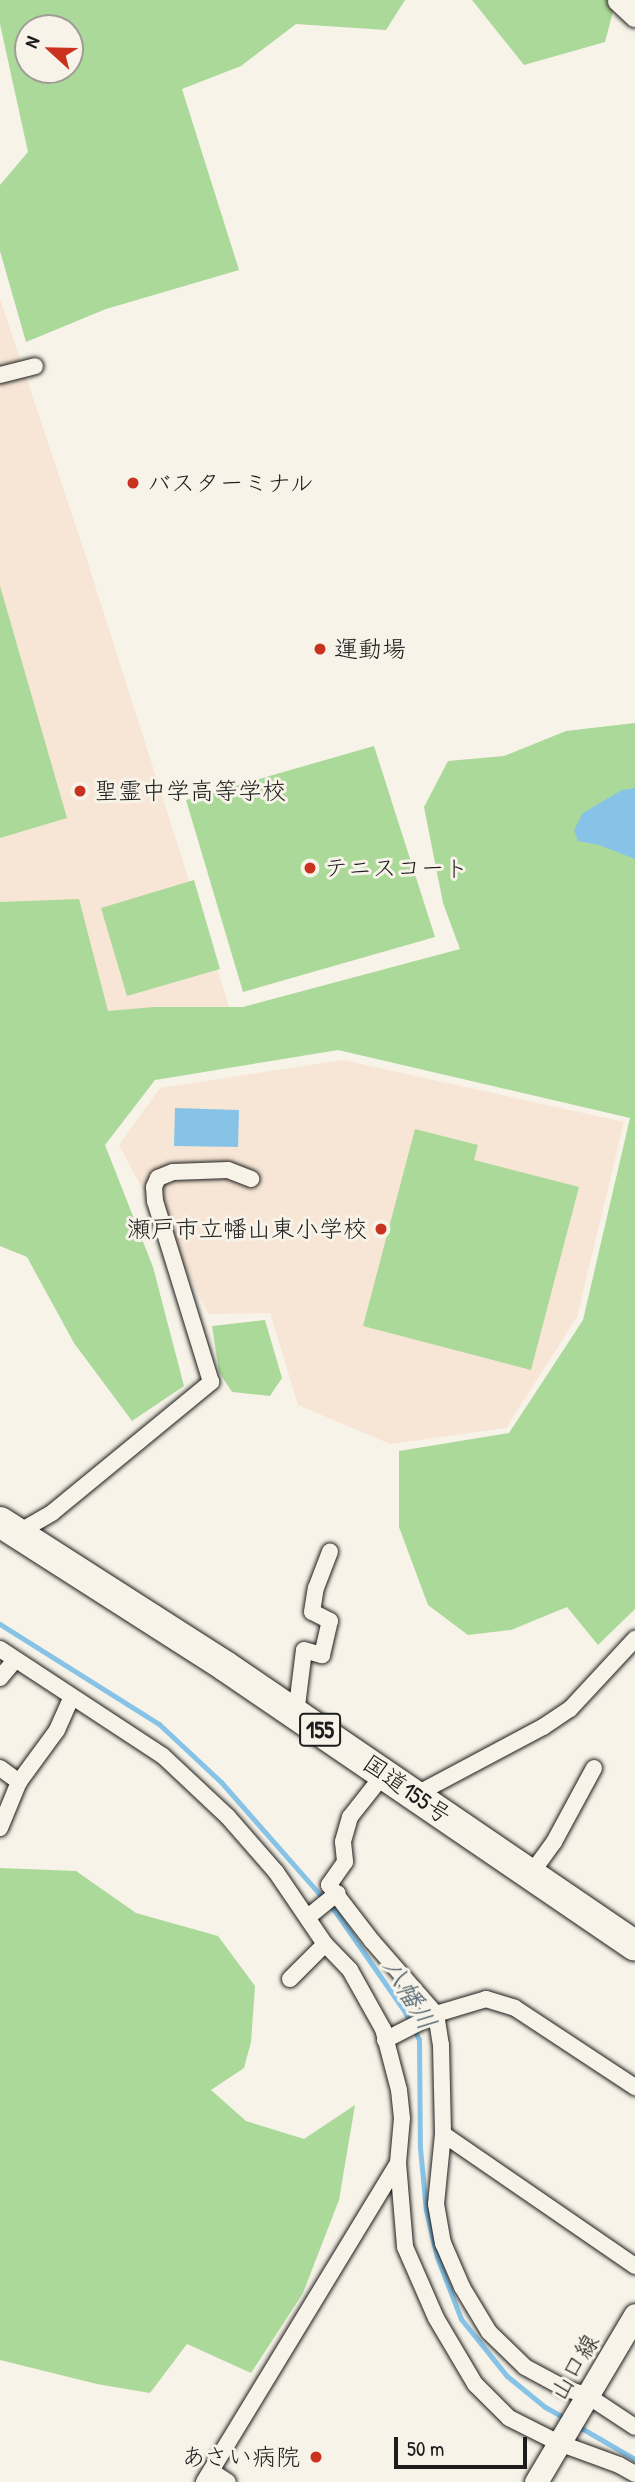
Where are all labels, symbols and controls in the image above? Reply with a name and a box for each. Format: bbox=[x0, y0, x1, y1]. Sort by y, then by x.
north arrow bbox=[14, 14, 84, 84]
text: N bbox=[17, 32, 45, 51]
place label: バスターミナル bbox=[147, 469, 315, 497]
marker: バスターミナル bbox=[125, 475, 141, 491]
place label: 運動場 bbox=[334, 635, 406, 663]
marker: 運動場 bbox=[312, 641, 328, 657]
place label: 聖霊中学高等学校 bbox=[94, 777, 286, 805]
marker: 聖霊中学高等学校 bbox=[72, 783, 88, 799]
place label: テニスコート bbox=[324, 854, 468, 882]
marker: テニスコート bbox=[302, 860, 318, 876]
place label: 瀬戸市立幡山東小学校 bbox=[127, 1215, 367, 1243]
marker: 瀬戸市立幡山東小学校 bbox=[373, 1221, 389, 1237]
road number: 155 bbox=[299, 1710, 341, 1750]
street label: 国道155号 bbox=[357, 1748, 457, 1830]
water label: 八幡川 bbox=[377, 1953, 443, 2035]
street label: 山口線 bbox=[543, 2329, 605, 2405]
scale bar bbox=[397, 2422, 530, 2466]
text: 50 m bbox=[407, 2434, 444, 2463]
place label: あさい病院 bbox=[180, 2443, 300, 2471]
marker: あさい病院 bbox=[306, 2447, 326, 2467]

